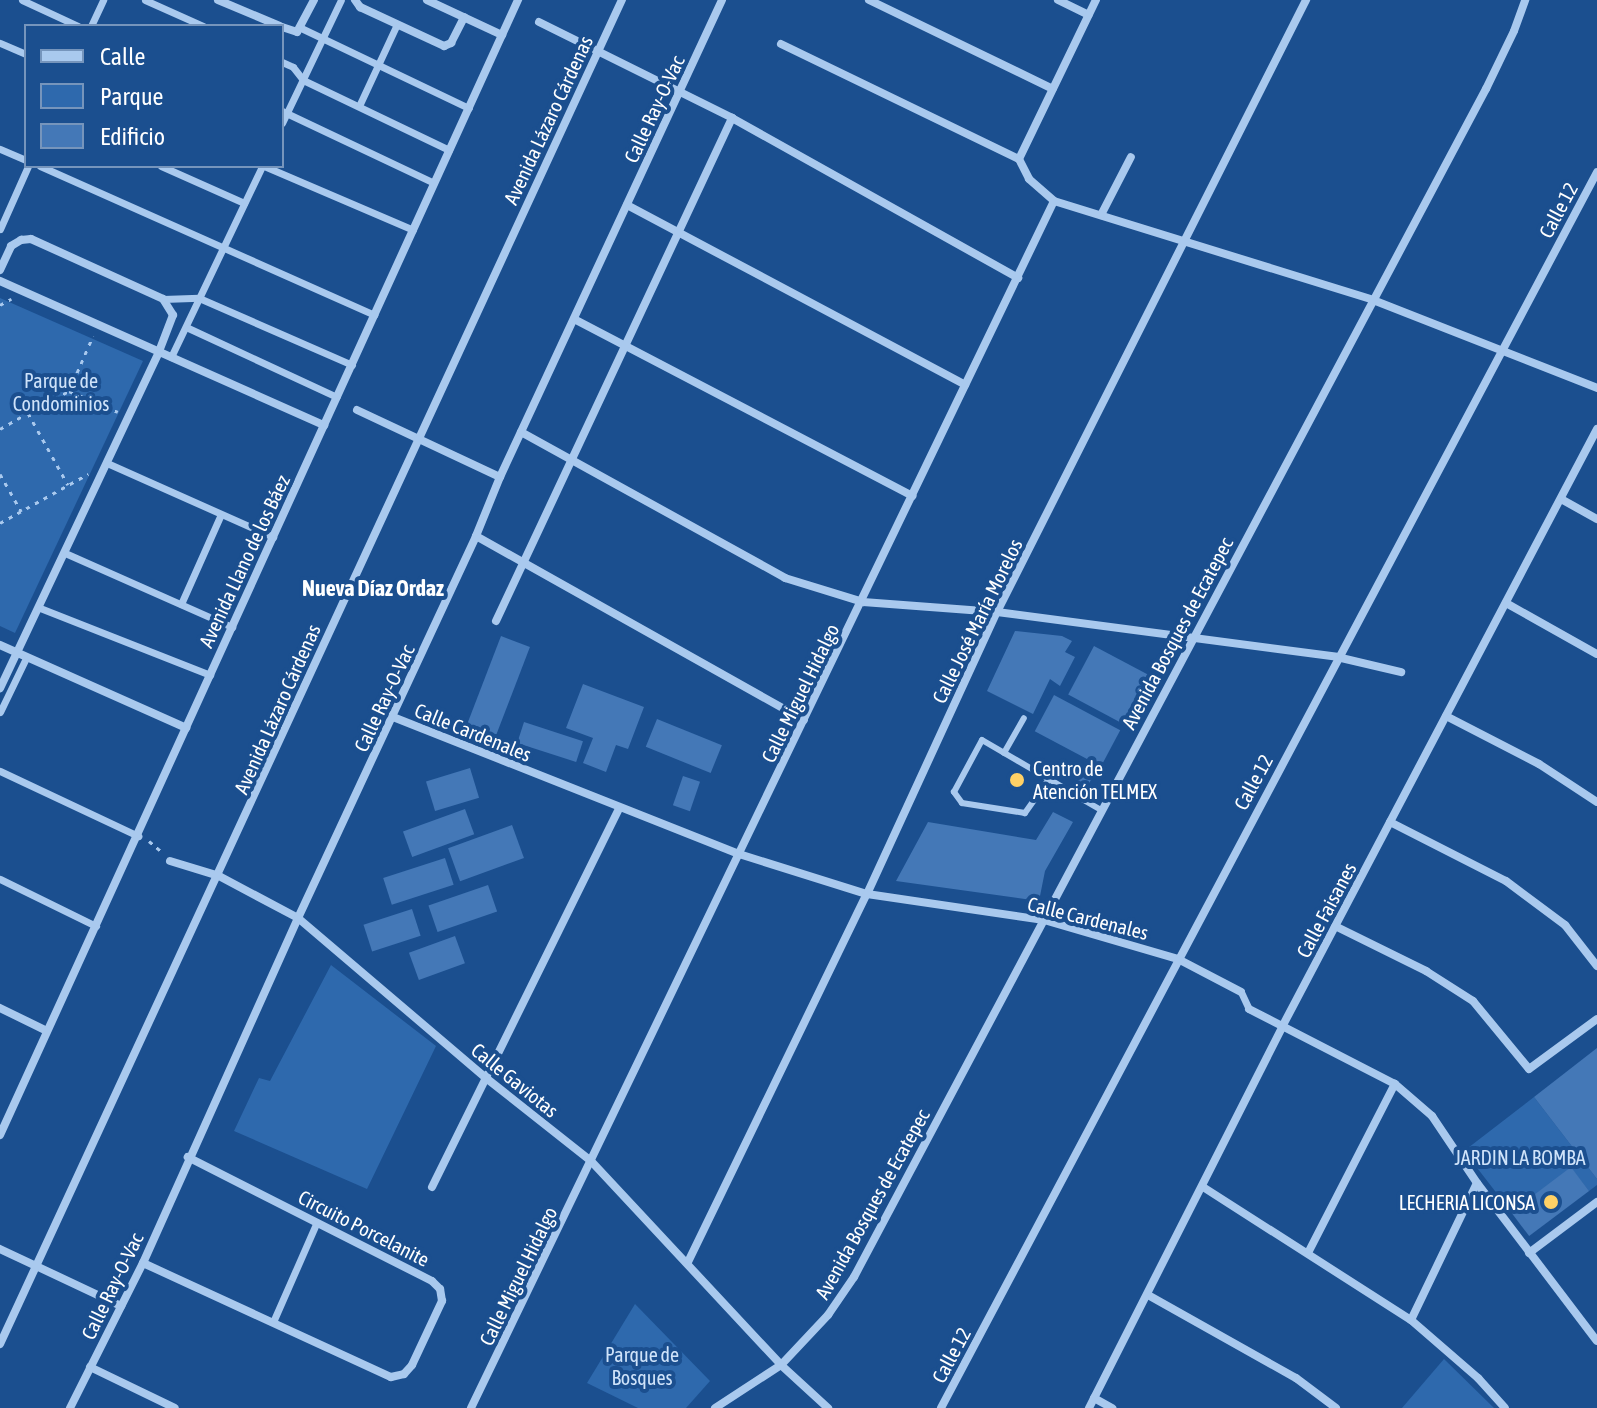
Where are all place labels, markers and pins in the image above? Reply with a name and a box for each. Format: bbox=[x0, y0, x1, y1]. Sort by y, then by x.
place label: Centro de Atención TELMEX bbox=[1033, 756, 1157, 803]
marker: Centro de Atención TELMEX bbox=[1008, 771, 1026, 789]
place label: LECHERIA LICONSA bbox=[1399, 1190, 1535, 1214]
marker: LECHERIA LICONSA bbox=[1542, 1193, 1560, 1211]

